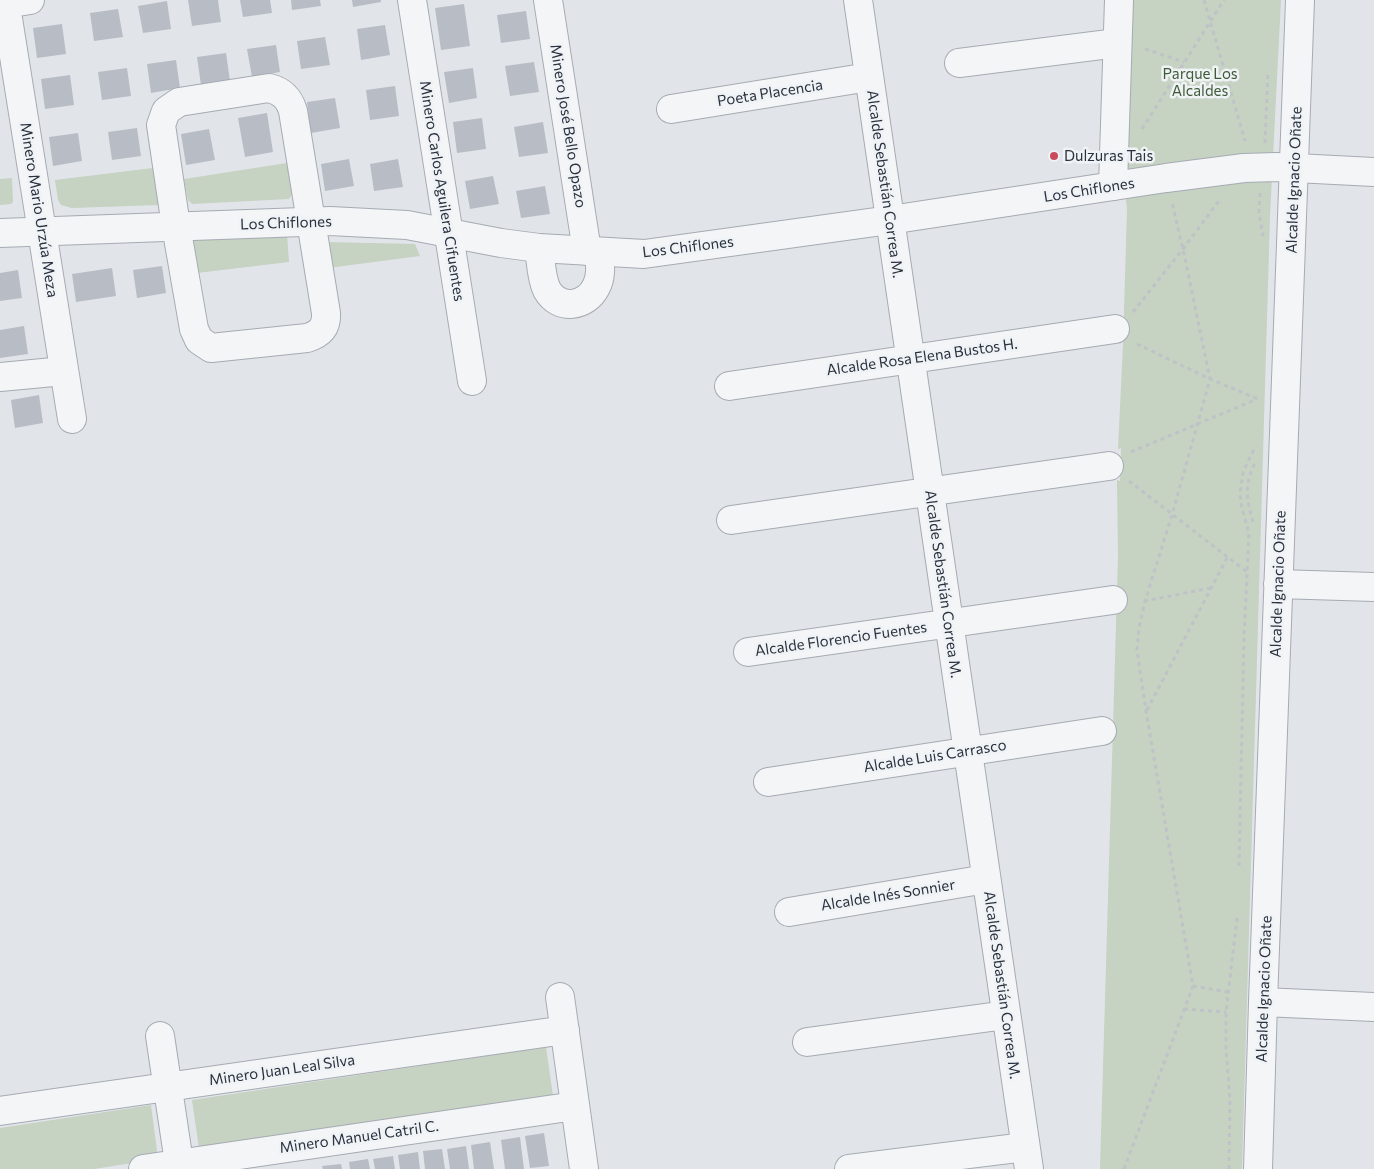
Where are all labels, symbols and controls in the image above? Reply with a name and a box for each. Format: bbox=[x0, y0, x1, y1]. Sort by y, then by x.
street label: Minero José Bello Opazo bbox=[546, 43, 590, 209]
park label: Parque Los Alcaldes bbox=[1162, 65, 1238, 100]
street label: Poeta Placencia bbox=[716, 76, 824, 110]
street label: Minero Carlos Aguilera Cifuentes bbox=[416, 79, 468, 303]
street label: Alcalde Sebastián Correa M. bbox=[863, 89, 907, 279]
street label: Alcalde Ignacio Oñate bbox=[1282, 106, 1306, 254]
street label: Minero Mario Urzúa Meza bbox=[16, 121, 62, 299]
place label: Dulzuras Tais bbox=[1064, 147, 1153, 165]
marker: Dulzuras Tais bbox=[1048, 150, 1060, 162]
street label: Los Chiflones bbox=[1042, 174, 1136, 206]
street label: Los Chiflones bbox=[240, 212, 332, 234]
street label: Los Chiflones bbox=[641, 232, 735, 262]
street label: Alcalde Rosa Elena Bustos H. bbox=[825, 335, 1019, 379]
street label: Alcalde Sebastián Correa M. bbox=[921, 489, 965, 679]
street label: Alcalde Ignacio Oñate bbox=[1266, 510, 1290, 658]
street label: Alcalde Florencio Fuentes bbox=[754, 618, 928, 660]
street label: Alcalde Luis Carrasco bbox=[862, 736, 1008, 776]
street label: Alcalde Inés Sonnier bbox=[820, 875, 956, 915]
street label: Alcalde Sebastián Correa M. bbox=[980, 890, 1024, 1080]
street label: Alcalde Ignacio Oñate bbox=[1252, 915, 1276, 1063]
street label: Minero Juan Leal Silva bbox=[208, 1051, 356, 1089]
street label: Minero Manuel Catril C. bbox=[278, 1117, 440, 1157]

